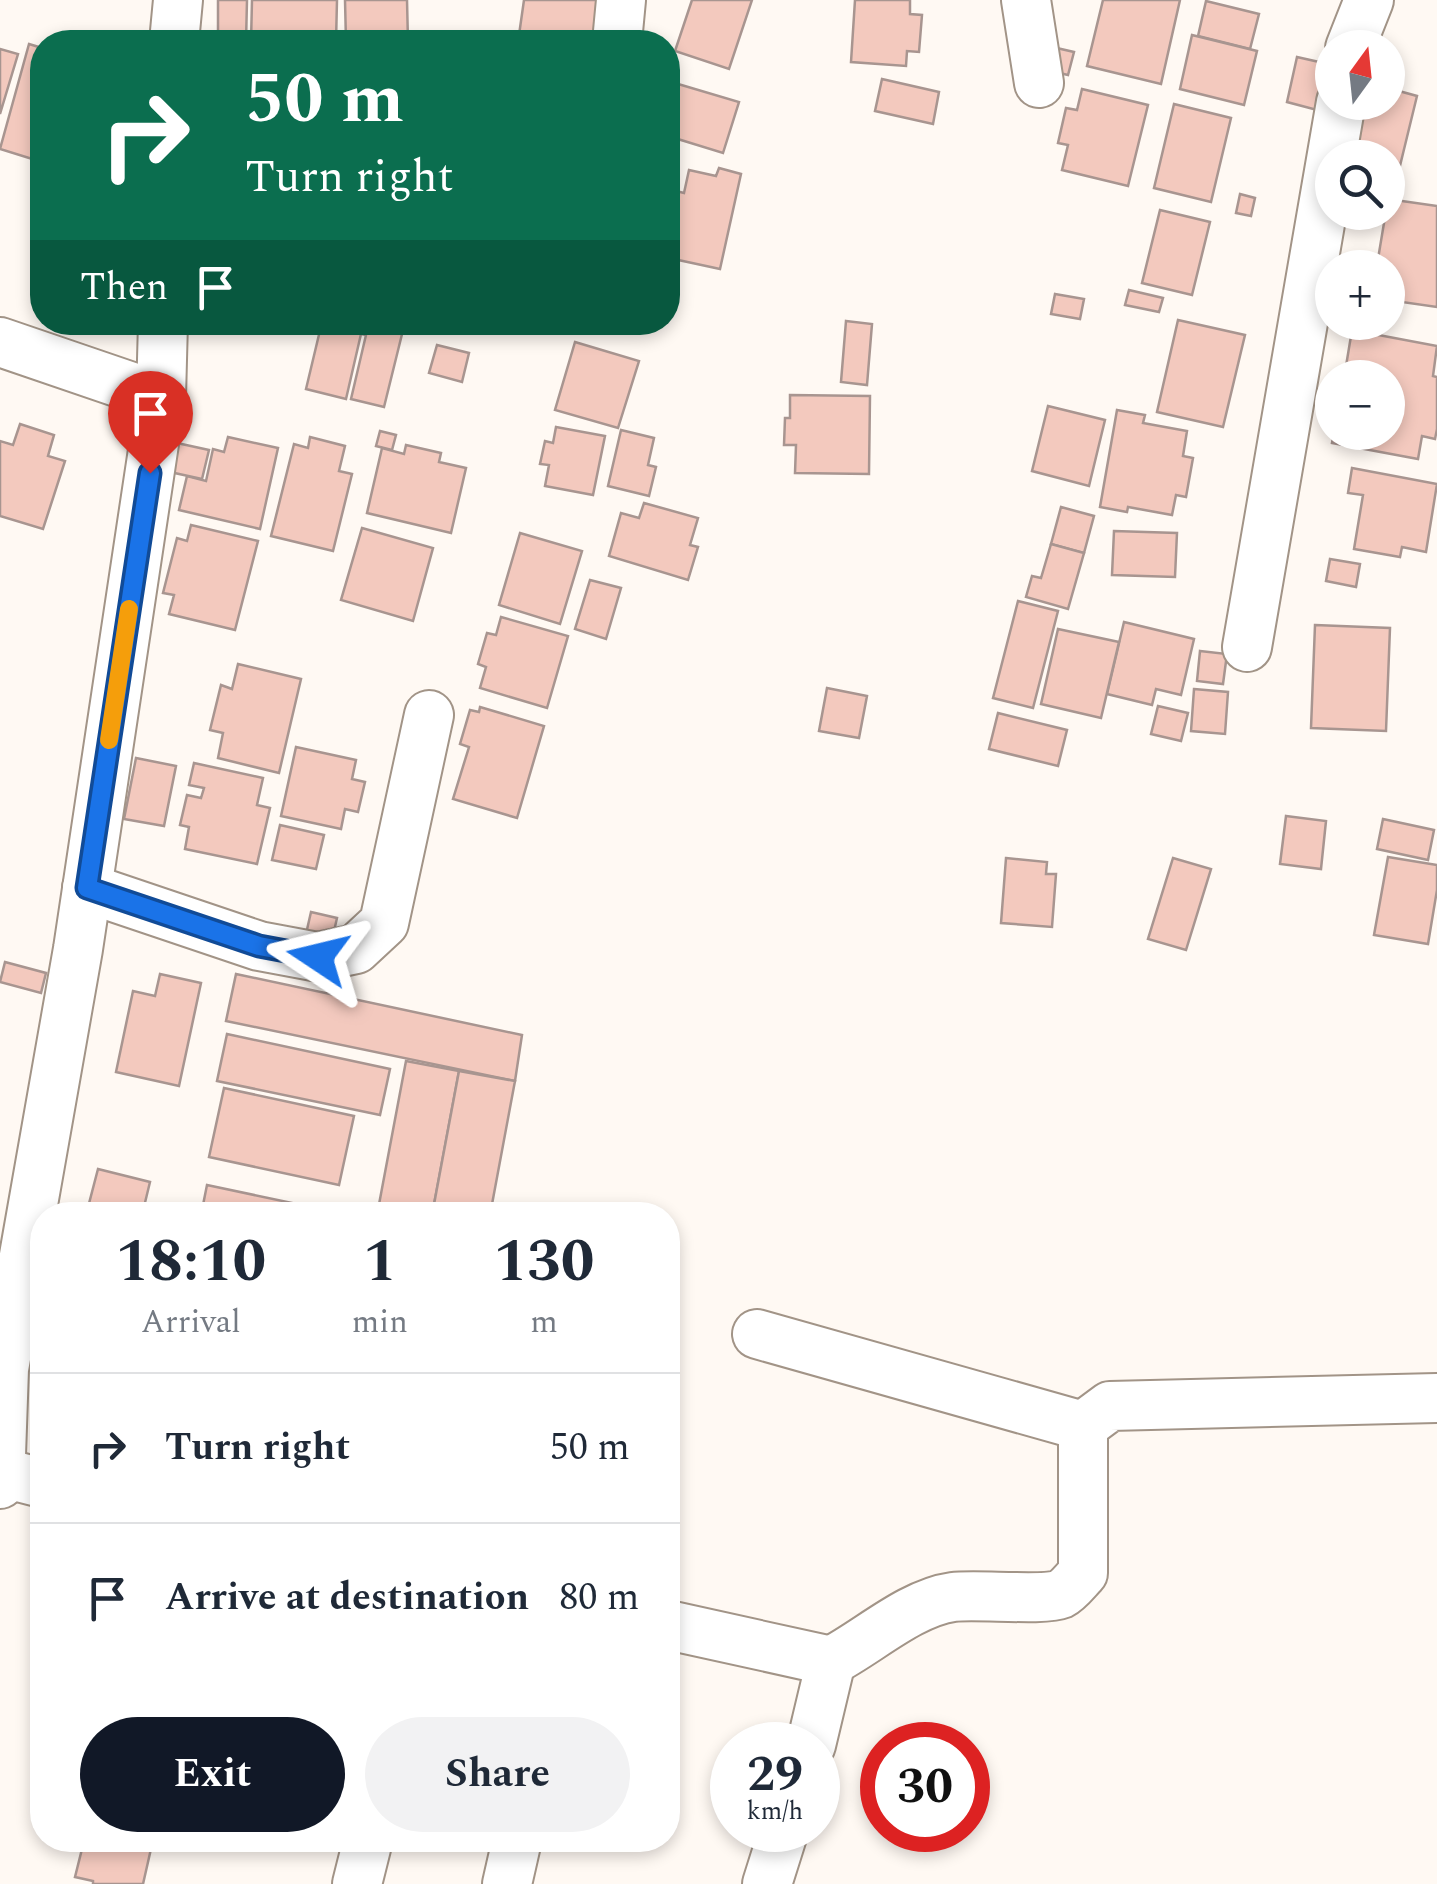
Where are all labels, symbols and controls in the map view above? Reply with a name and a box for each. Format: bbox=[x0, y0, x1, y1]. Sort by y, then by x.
north arrow bbox=[1315, 30, 1405, 120]
map controls bbox=[1315, 30, 1405, 450]
text: 50 m bbox=[245, 47, 404, 153]
icon: right bbox=[80, 70, 210, 200]
button: search bbox=[1315, 140, 1405, 230]
text: Turn right bbox=[245, 143, 454, 212]
button: + bbox=[1315, 250, 1405, 340]
text: Then bbox=[80, 259, 168, 317]
icon: arrive bbox=[188, 260, 243, 315]
button: − bbox=[1315, 360, 1405, 450]
pin bbox=[108, 371, 193, 474]
icon: arrive bbox=[123, 386, 178, 441]
position arrow bbox=[266, 905, 370, 1009]
text: 18:10 bbox=[116, 1216, 266, 1308]
text: 1 bbox=[363, 1216, 397, 1308]
text: 130 bbox=[493, 1216, 594, 1308]
text: Arrival bbox=[141, 1298, 241, 1347]
text: min bbox=[352, 1298, 408, 1347]
text: m bbox=[530, 1298, 558, 1347]
text: Turn right bbox=[165, 1419, 350, 1477]
text: 50 m bbox=[550, 1419, 630, 1477]
icon: right bbox=[80, 1421, 135, 1476]
text: Arrive at destination bbox=[165, 1569, 529, 1627]
text: 80 m bbox=[559, 1569, 639, 1627]
icon: arrive bbox=[80, 1571, 135, 1626]
button: Exit bbox=[80, 1717, 345, 1832]
button: Share bbox=[365, 1717, 630, 1832]
speed limit sign: 30 bbox=[860, 1722, 990, 1852]
text: 29 bbox=[747, 1737, 803, 1813]
text: km/h bbox=[747, 1793, 803, 1831]

